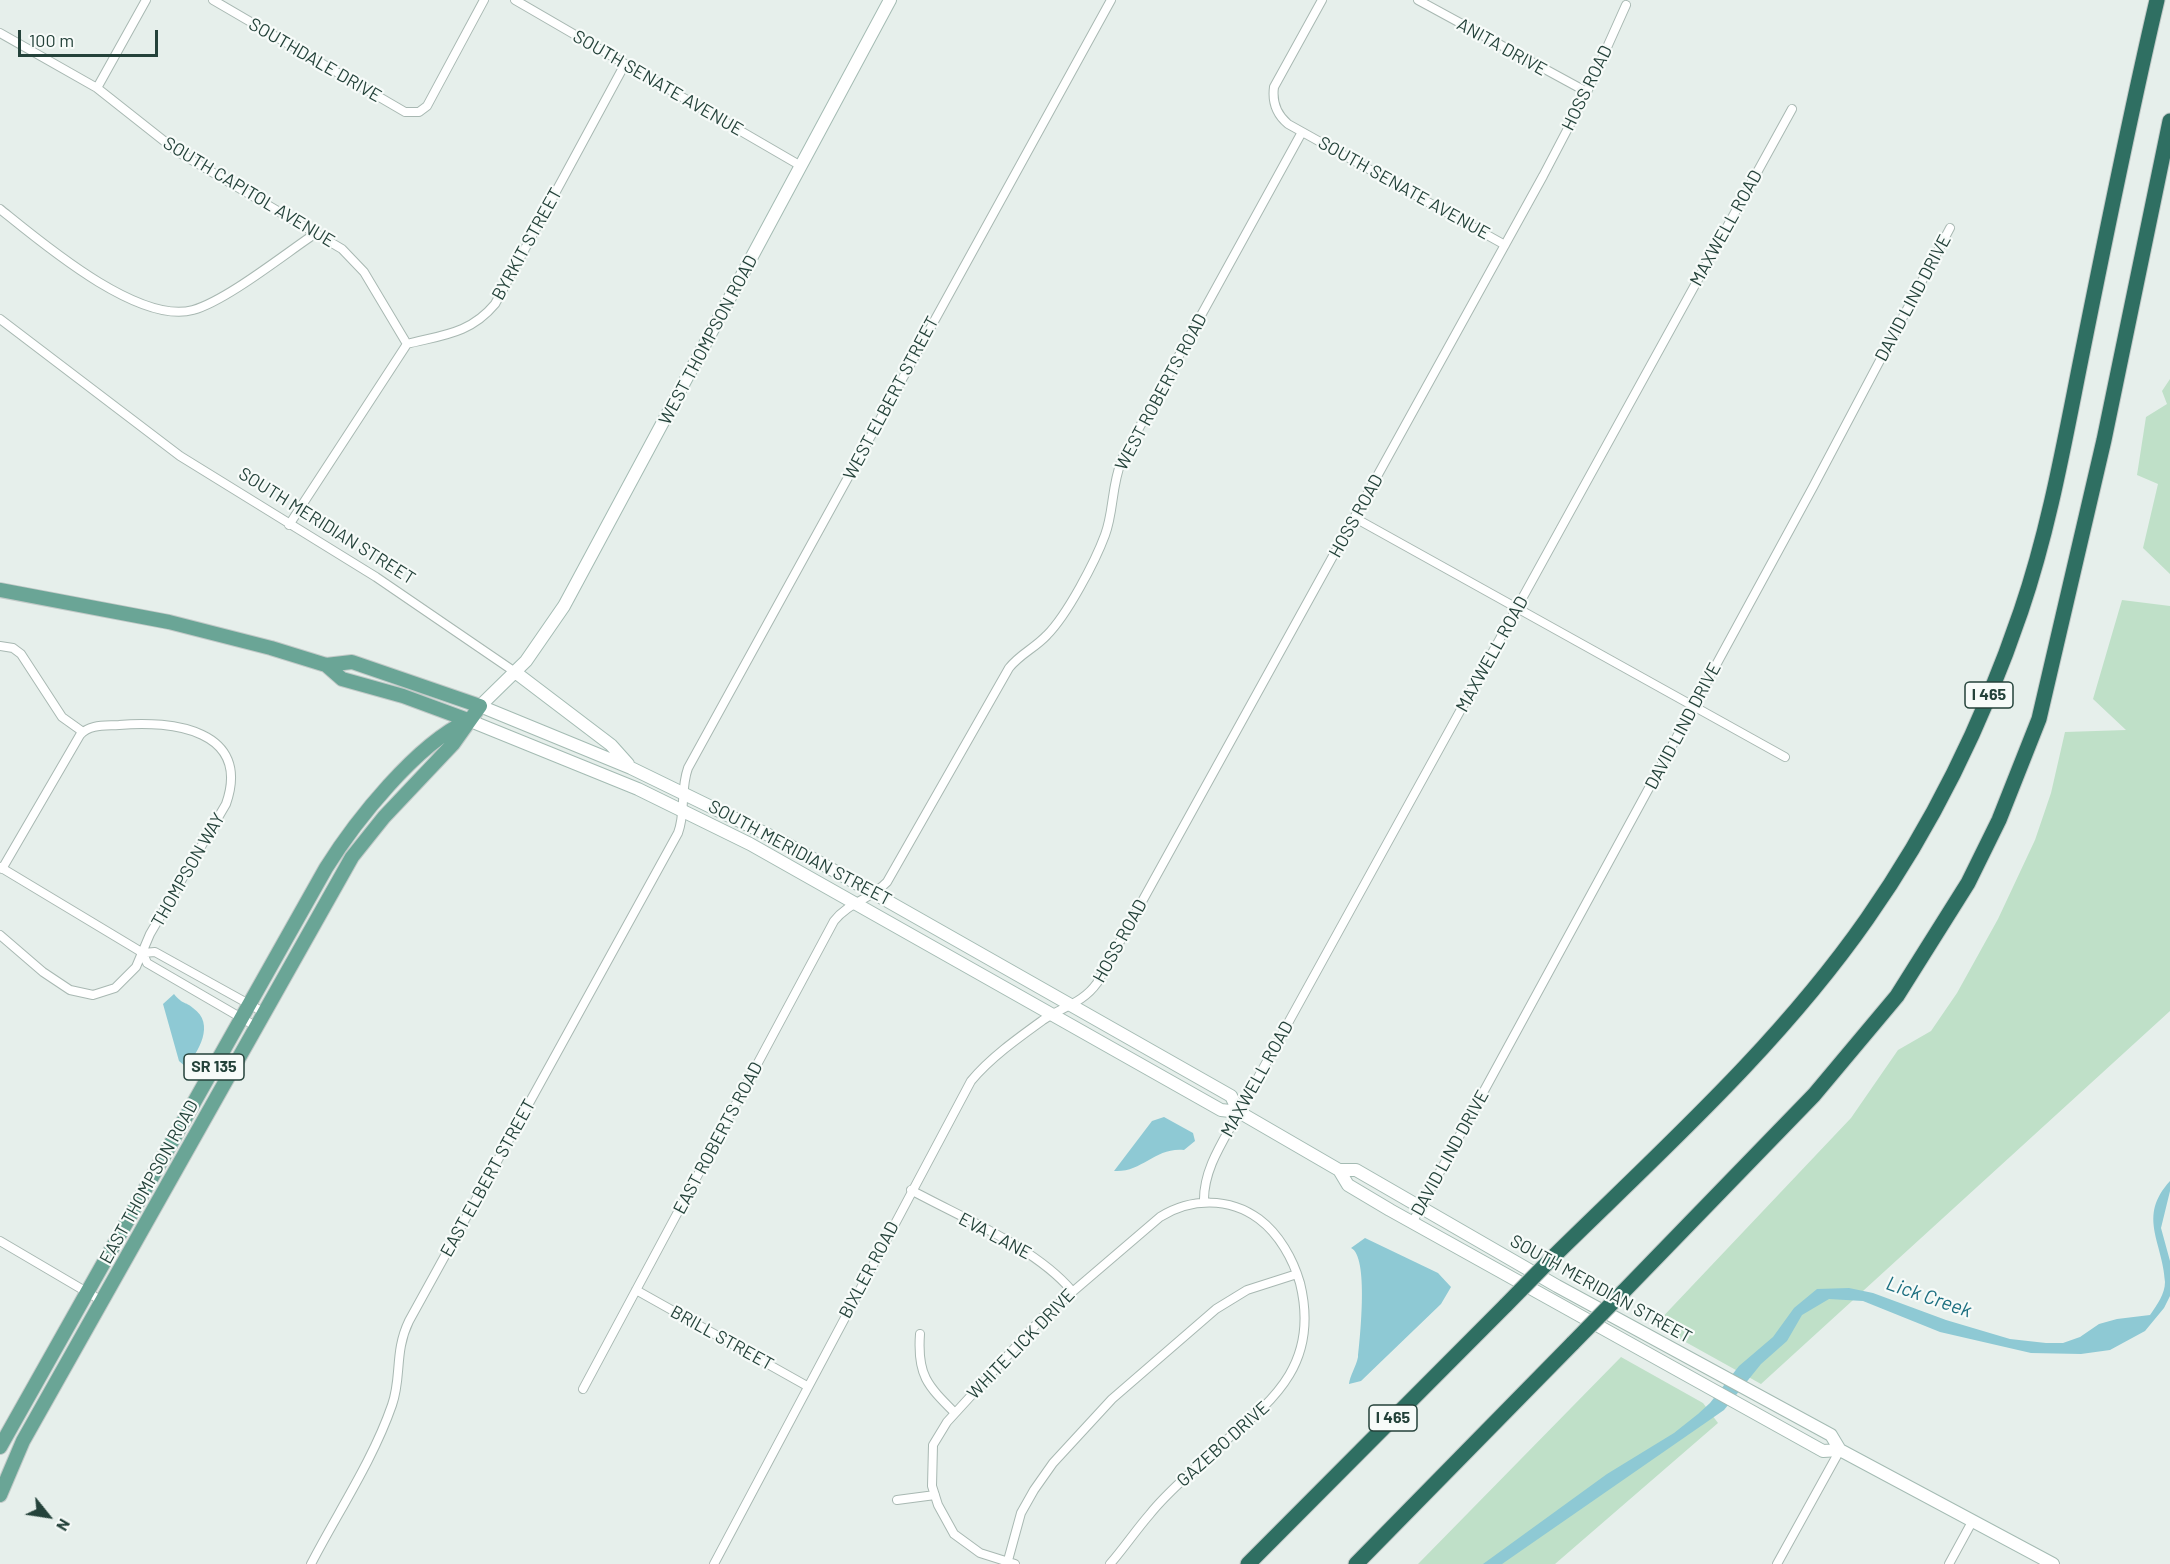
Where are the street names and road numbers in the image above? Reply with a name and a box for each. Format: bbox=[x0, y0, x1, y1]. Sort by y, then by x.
street label: SOUTHDALE DRIVE bbox=[245, 13, 385, 107]
street label: ANITA DRIVE bbox=[1453, 13, 1551, 81]
street label: SOUTH SENATE AVENUE bbox=[569, 25, 747, 141]
street label: HOSS ROAD bbox=[1557, 42, 1617, 134]
street label: SOUTH CAPITOL AVENUE bbox=[159, 132, 339, 252]
street label: SOUTH SENATE AVENUE bbox=[1314, 132, 1494, 244]
street label: MAXWELL ROAD bbox=[1685, 166, 1767, 290]
street label: BYRKIT STREET bbox=[487, 184, 567, 304]
street label: DAVID LIND DRIVE bbox=[1871, 231, 1955, 365]
street label: WEST THOMPSON ROAD bbox=[654, 252, 762, 428]
street label: WEST ROBERTS ROAD bbox=[1111, 310, 1211, 474]
street label: WEST ELBERT STREET bbox=[839, 313, 943, 483]
street label: SOUTH MERIDIAN STREET bbox=[235, 463, 419, 589]
street label: HOSS ROAD bbox=[1324, 471, 1388, 561]
street label: MAXWELL ROAD bbox=[1451, 592, 1533, 716]
street label: DAVID LIND DRIVE bbox=[1641, 659, 1725, 793]
road number: I 465 bbox=[1965, 682, 2013, 708]
street label: SOUTH MERIDIAN STREET bbox=[705, 796, 895, 910]
street label: THOMPSON WAY bbox=[147, 809, 229, 931]
street label: HOSS ROAD bbox=[1088, 896, 1152, 986]
street label: MAXWELL ROAD bbox=[1216, 1017, 1298, 1141]
road number: SR 135 bbox=[184, 1054, 244, 1080]
street label: EAST ROBERTS ROAD bbox=[669, 1058, 767, 1218]
street label: DAVID LIND DRIVE bbox=[1407, 1086, 1493, 1220]
street label: EAST ELBERT STREET bbox=[436, 1095, 540, 1261]
street label: EAST THOMPSON ROAD bbox=[95, 1096, 203, 1268]
street label: EVA LANE bbox=[955, 1208, 1035, 1264]
street label: BIXLER ROAD bbox=[834, 1218, 904, 1322]
street label: SOUTH MERIDIAN STREET bbox=[1506, 1230, 1696, 1348]
street label: WHITE LICK DRIVE bbox=[963, 1284, 1079, 1404]
street label: BRILL STREET bbox=[667, 1301, 777, 1375]
street label: GAZEBO DRIVE bbox=[1172, 1397, 1274, 1491]
road number: I 465 bbox=[1369, 1405, 1417, 1431]

